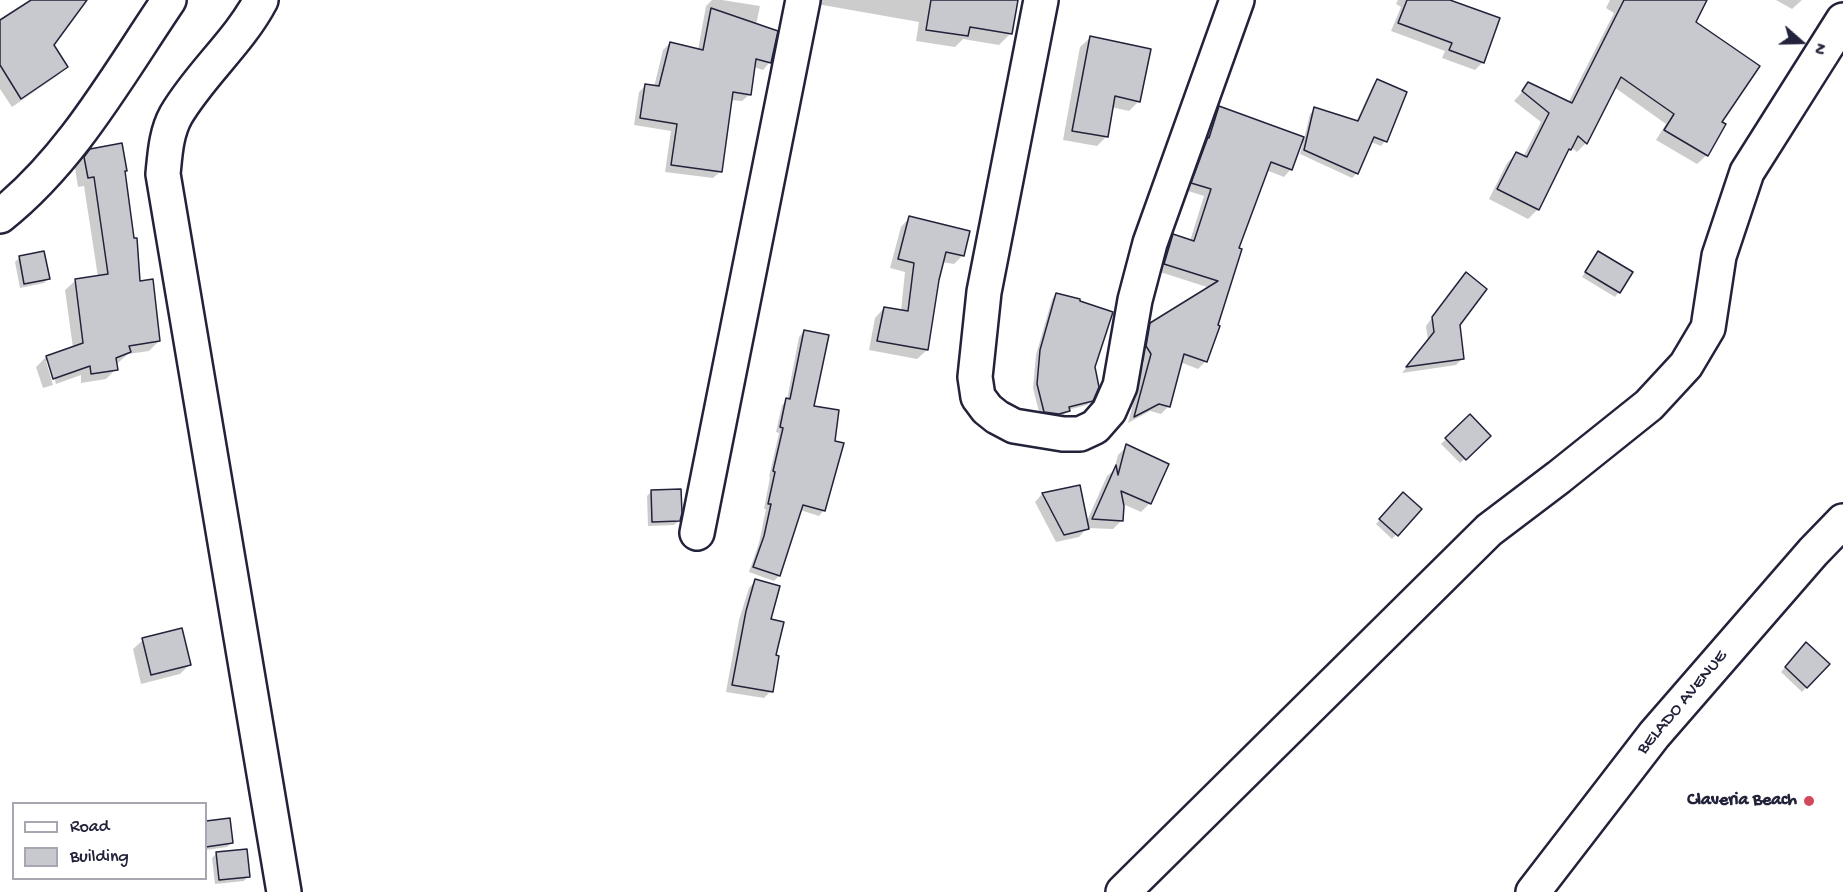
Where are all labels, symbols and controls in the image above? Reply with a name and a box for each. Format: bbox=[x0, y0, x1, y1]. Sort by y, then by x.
north arrow bbox=[1771, 12, 1831, 72]
text: N bbox=[1808, 40, 1829, 56]
street label: BELADO AVENUE bbox=[1633, 646, 1733, 760]
place label: Claveria Beach bbox=[1687, 790, 1797, 812]
marker: Claveria Beach bbox=[1802, 794, 1816, 808]
legend bbox=[12, 802, 207, 880]
text: Road bbox=[70, 817, 109, 838]
text: Building bbox=[70, 847, 129, 868]

